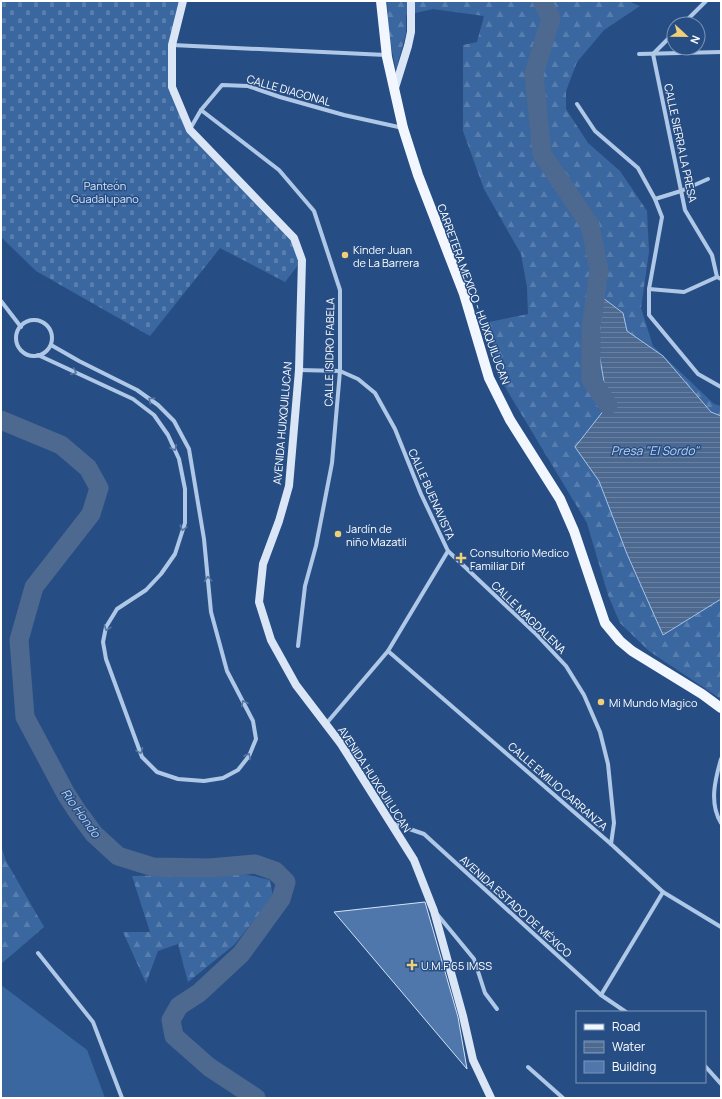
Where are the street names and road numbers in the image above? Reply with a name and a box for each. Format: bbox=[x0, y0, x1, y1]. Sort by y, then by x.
street label: CALLE DIAGONAL bbox=[245, 71, 333, 109]
street label: CALLE SIERRA LA PRESA bbox=[661, 82, 701, 204]
street label: CARRETERA MEXICO - HUIXQUILUCAN bbox=[434, 202, 514, 386]
street label: CALLE ISIDRO FABELA bbox=[321, 297, 337, 406]
street label: AVENIDA HUIXQUILUCAN bbox=[269, 361, 295, 485]
street label: CALLE BUENAVISTA bbox=[405, 446, 459, 542]
street label: CALLE MAGDALENA bbox=[488, 577, 570, 657]
street label: AVENIDA HUIXQUILUCAN bbox=[335, 723, 415, 835]
street label: CALLE EMILIO CARRANZA bbox=[505, 739, 611, 833]
street label: AVENIDA ESTADO DE MÉXICO bbox=[457, 852, 575, 960]

